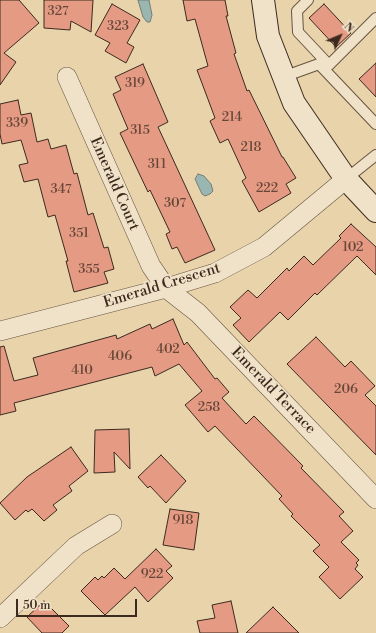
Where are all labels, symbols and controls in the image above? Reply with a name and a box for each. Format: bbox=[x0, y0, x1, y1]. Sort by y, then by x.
house number: 327 bbox=[47, 4, 69, 20]
north arrow bbox=[320, 16, 360, 56]
house number: 323 bbox=[107, 19, 129, 35]
text: N bbox=[341, 20, 357, 36]
house number: 319 bbox=[125, 76, 145, 92]
house number: 214 bbox=[222, 110, 242, 126]
house number: 339 bbox=[6, 116, 28, 132]
house number: 315 bbox=[130, 123, 150, 139]
street label: Emerald Court bbox=[85, 134, 143, 234]
house number: 218 bbox=[241, 140, 261, 156]
house number: 311 bbox=[148, 157, 166, 173]
house number: 222 bbox=[256, 181, 278, 197]
house number: 347 bbox=[50, 182, 72, 198]
house number: 307 bbox=[164, 196, 186, 212]
house number: 351 bbox=[69, 226, 89, 242]
house number: 102 bbox=[342, 240, 364, 256]
street label: Emerald Crescent bbox=[101, 260, 223, 312]
house number: 355 bbox=[78, 262, 100, 278]
house number: 402 bbox=[156, 342, 180, 358]
street label: Emerald Terrace bbox=[227, 344, 319, 438]
house number: 406 bbox=[108, 349, 132, 365]
house number: 410 bbox=[71, 363, 93, 379]
house number: 206 bbox=[334, 382, 358, 398]
house number: 258 bbox=[198, 400, 220, 416]
house number: 918 bbox=[173, 513, 193, 529]
house number: 922 bbox=[141, 567, 163, 583]
scale bar bbox=[18, 591, 139, 617]
text: 50 m bbox=[23, 598, 51, 613]

